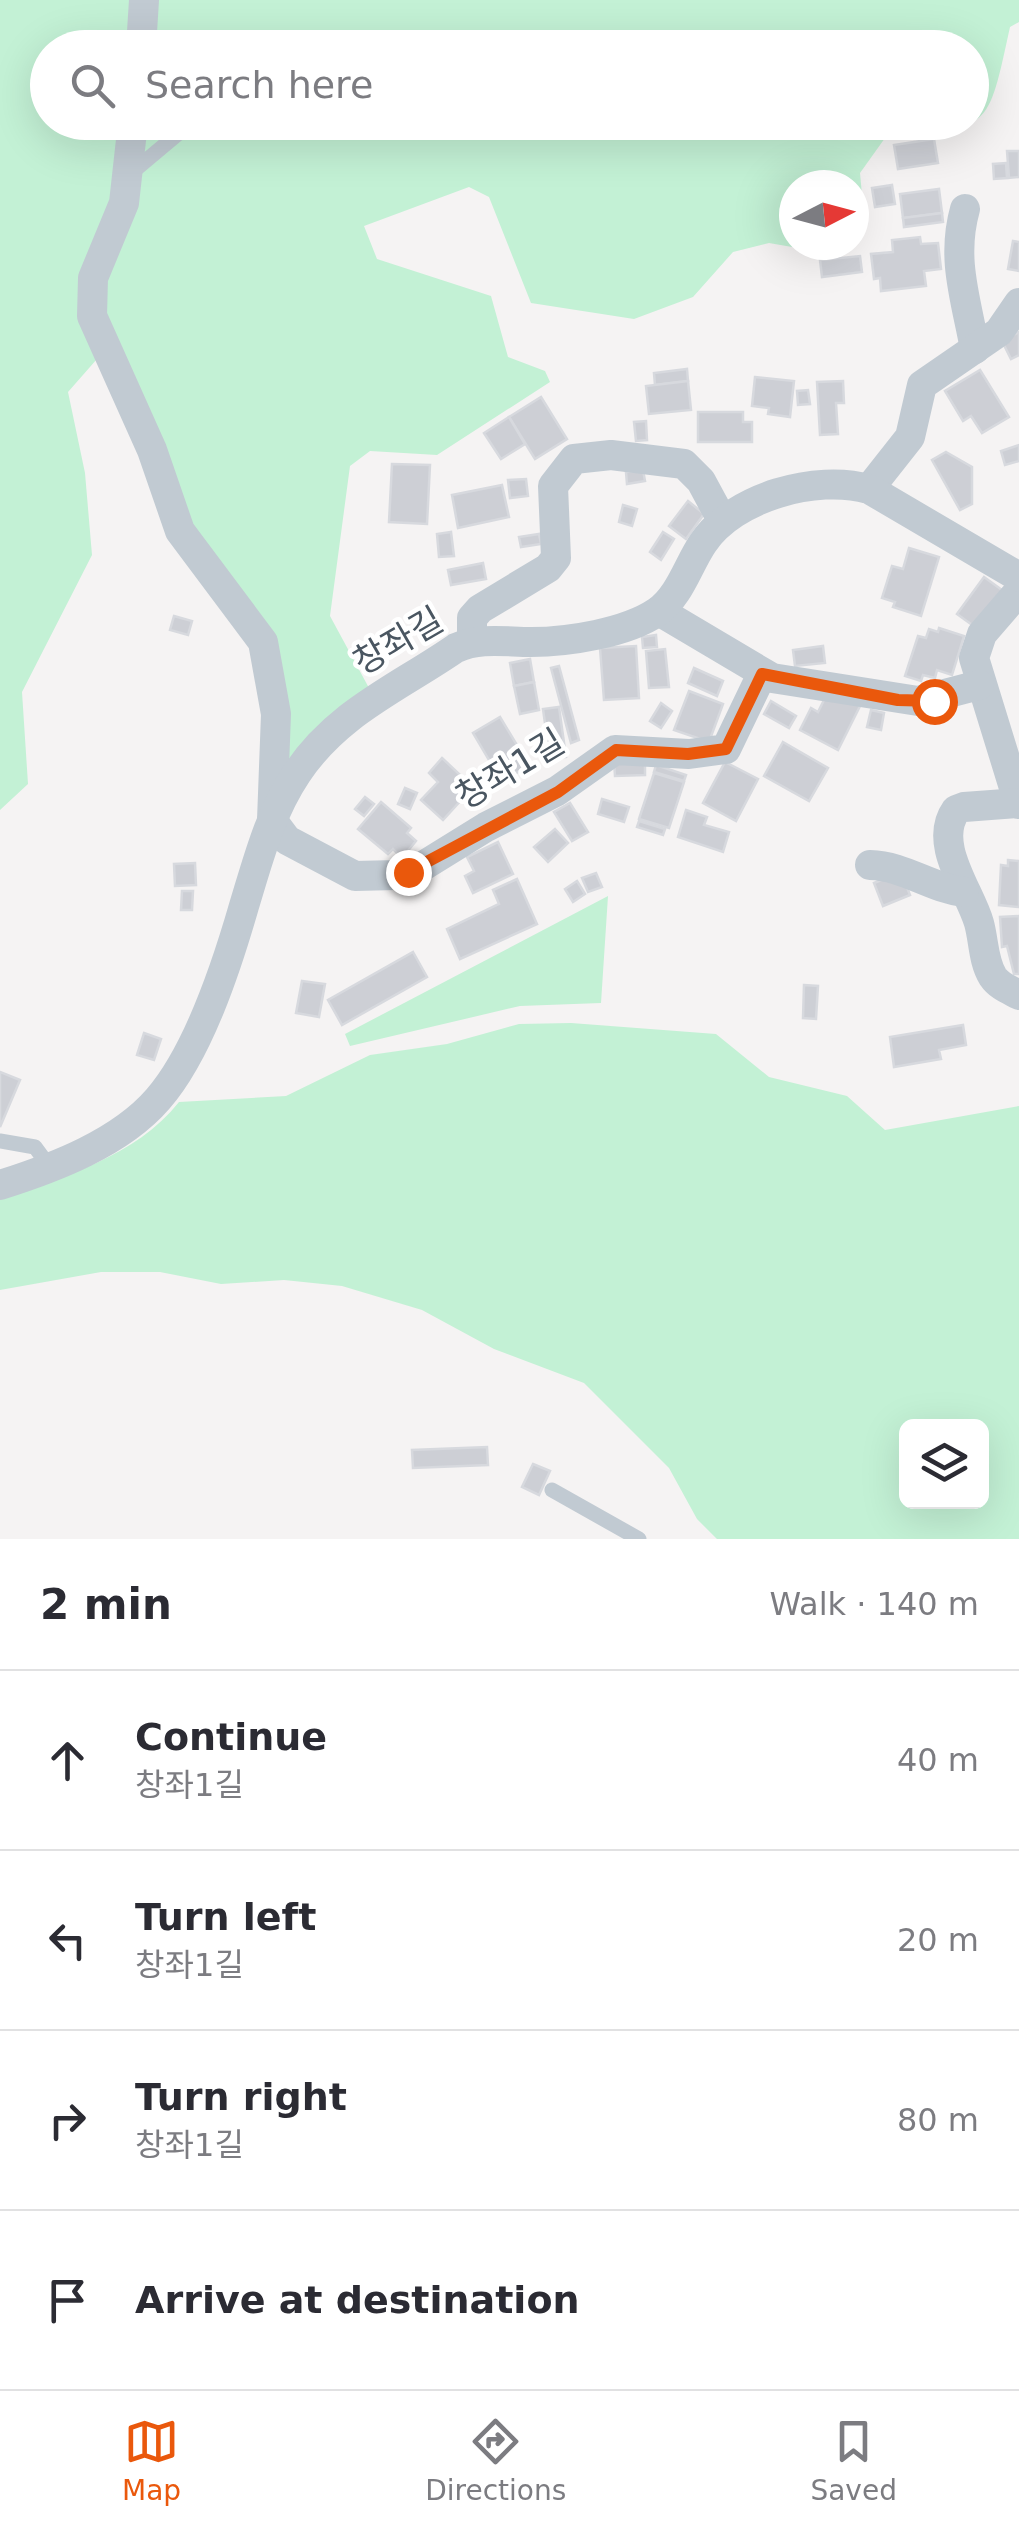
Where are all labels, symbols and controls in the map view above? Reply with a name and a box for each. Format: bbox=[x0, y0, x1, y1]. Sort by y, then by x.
search box bbox=[30, 30, 989, 140]
icon: search bbox=[65, 58, 120, 113]
text: Search here bbox=[145, 63, 373, 107]
north arrow bbox=[779, 170, 869, 260]
street label: 창좌길 bbox=[346, 600, 450, 682]
route start bbox=[912, 679, 958, 725]
street label: 창좌1길 bbox=[449, 721, 571, 817]
route end bbox=[386, 850, 432, 896]
map controls bbox=[899, 1419, 989, 1509]
button: layers bbox=[899, 1419, 989, 1509]
text: 2 min bbox=[40, 1580, 172, 1629]
text: Walk · 140 m bbox=[769, 1585, 979, 1623]
text: Continue bbox=[135, 1715, 327, 1759]
icon: ahead bbox=[40, 1733, 95, 1788]
text: 40 m bbox=[897, 1741, 979, 1779]
text: 창좌1길 bbox=[135, 1766, 244, 1804]
text: Turn left bbox=[135, 1895, 316, 1939]
icon: left bbox=[40, 1913, 95, 1968]
text: 20 m bbox=[897, 1921, 979, 1959]
text: 창좌1길 bbox=[135, 1946, 244, 1984]
text: Turn right bbox=[135, 2075, 347, 2119]
icon: right bbox=[40, 2093, 95, 2148]
text: 80 m bbox=[897, 2101, 979, 2139]
text: 창좌1길 bbox=[135, 2126, 244, 2164]
icon: arrive bbox=[40, 2273, 95, 2328]
text: Arrive at destination bbox=[135, 2278, 580, 2322]
tab: Map bbox=[122, 2414, 181, 2507]
tab: Directions bbox=[425, 2414, 566, 2507]
tab: Saved bbox=[810, 2414, 897, 2507]

